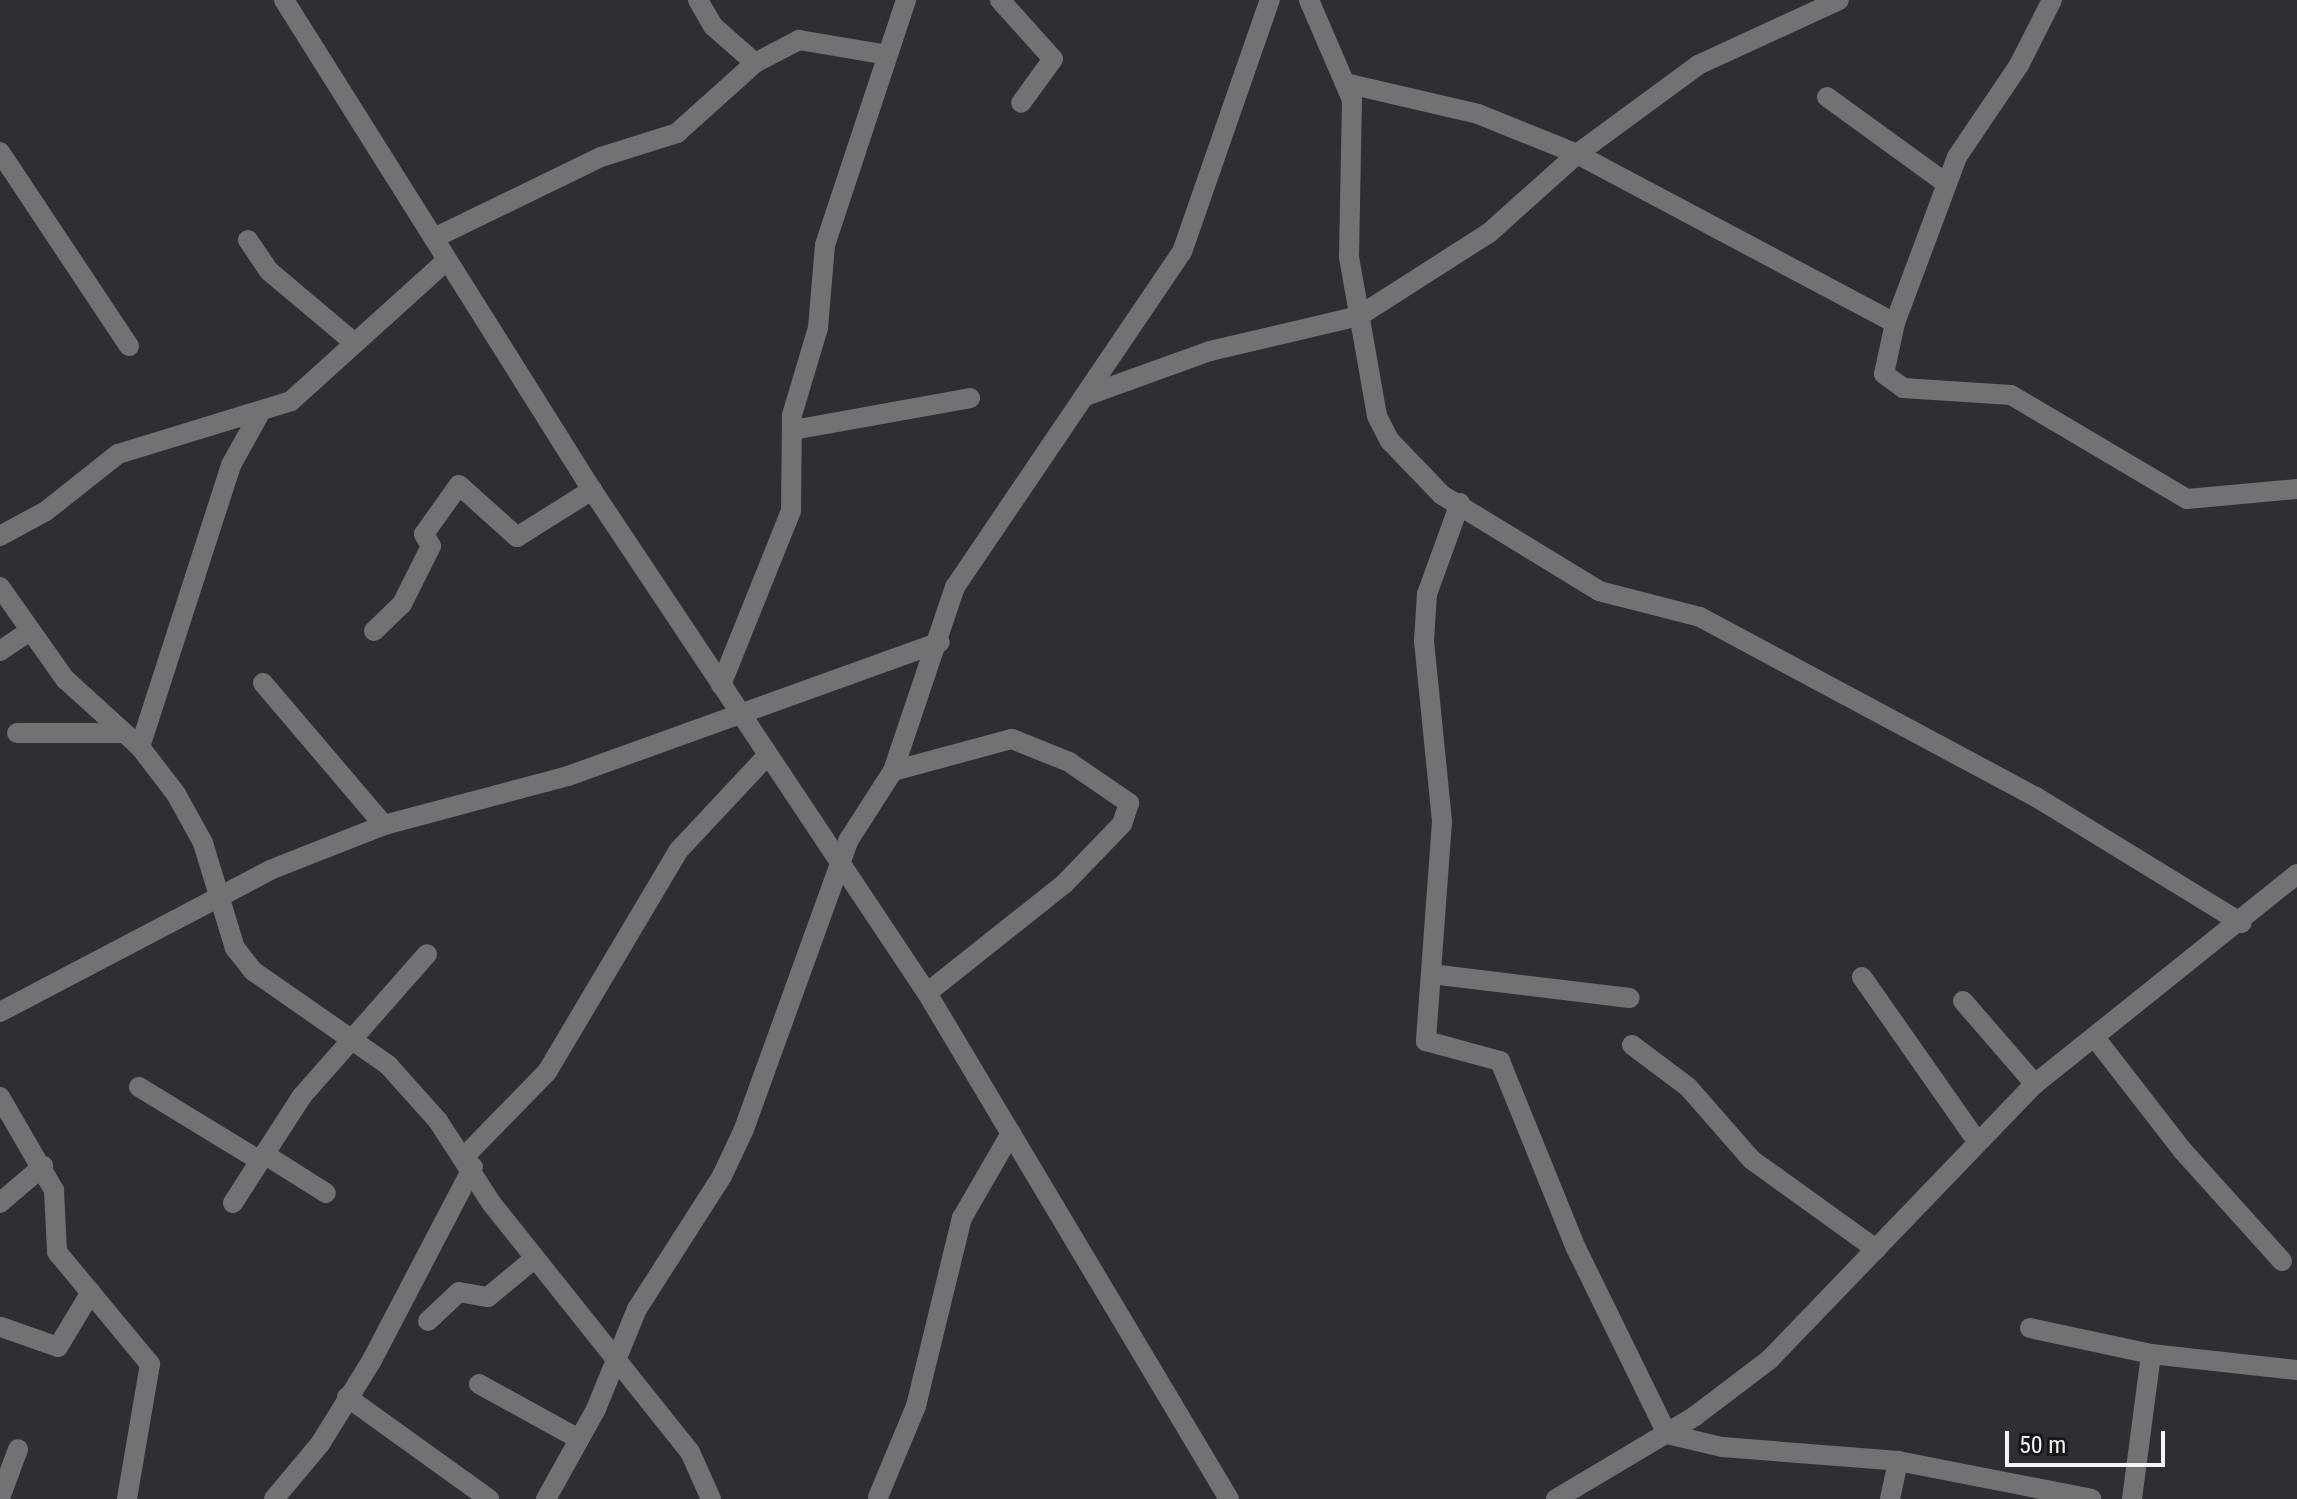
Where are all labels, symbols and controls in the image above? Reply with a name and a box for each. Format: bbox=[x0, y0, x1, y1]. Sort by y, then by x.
scale bar bbox=[2009, 1415, 2169, 1465]
text: 50 m bbox=[2019, 1431, 2066, 1459]

